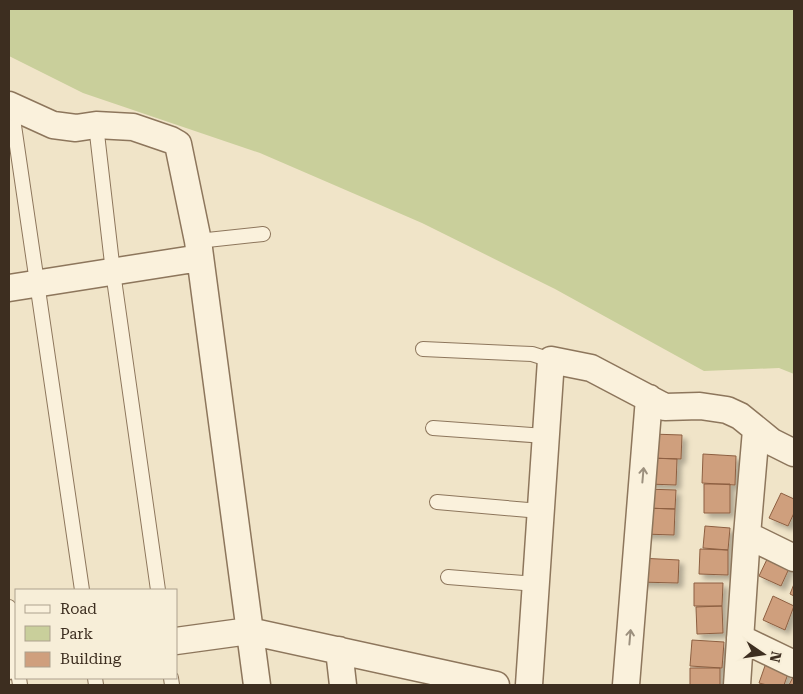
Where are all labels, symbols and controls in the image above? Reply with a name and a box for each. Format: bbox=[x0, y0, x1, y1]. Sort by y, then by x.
one-way arrow bbox=[638, 467, 647, 483]
legend bbox=[15, 589, 178, 679]
text: Road bbox=[60, 600, 97, 618]
text: Park bbox=[60, 625, 94, 643]
one-way arrow bbox=[625, 629, 634, 645]
north arrow bbox=[738, 629, 788, 679]
text: Building bbox=[60, 650, 122, 668]
text: N bbox=[767, 650, 785, 664]

